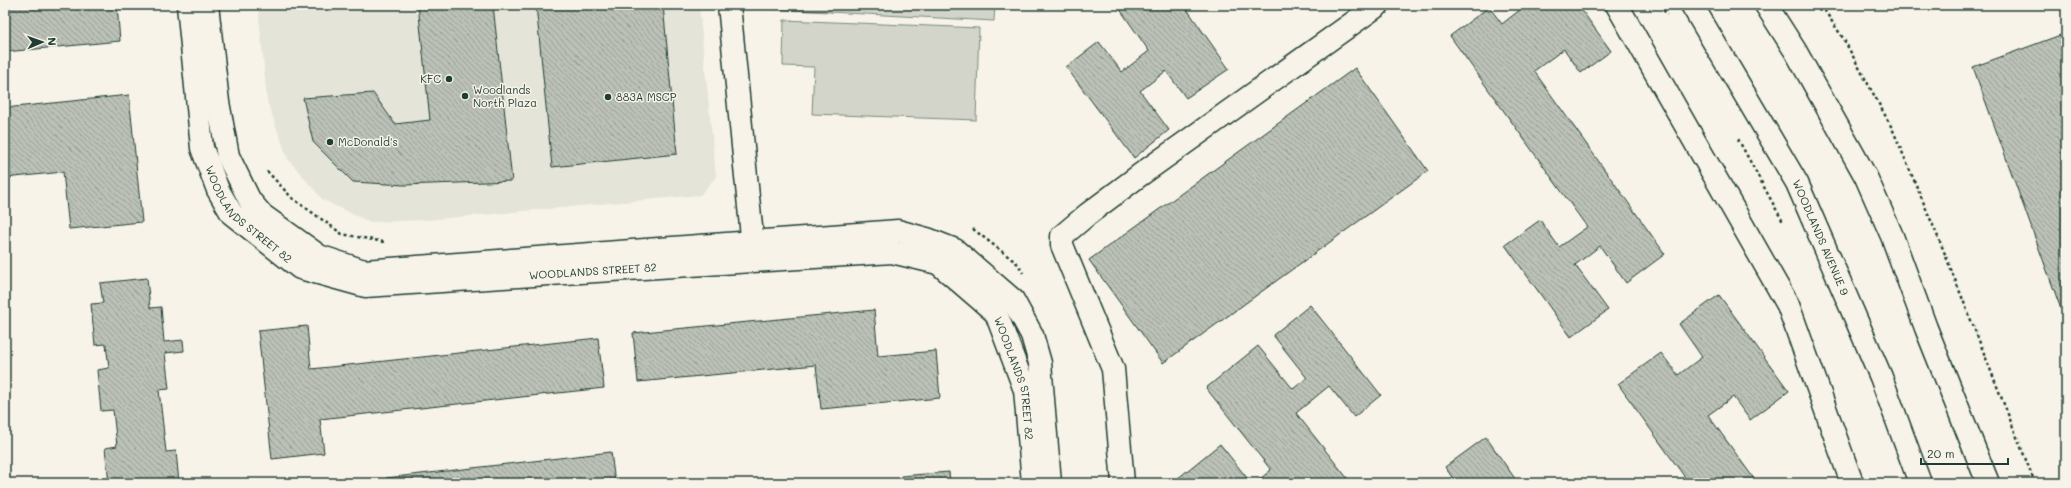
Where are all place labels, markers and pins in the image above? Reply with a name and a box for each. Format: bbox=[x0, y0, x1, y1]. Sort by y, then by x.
place label: KFC bbox=[420, 71, 441, 86]
marker: KFC bbox=[444, 74, 454, 84]
place label: Woodlands North Plaza bbox=[473, 82, 537, 110]
place label: 883A MSCP bbox=[616, 89, 677, 104]
marker: Woodlands North Plaza bbox=[460, 91, 470, 101]
marker: 883A MSCP bbox=[603, 92, 613, 102]
place label: McDonald's bbox=[338, 134, 398, 149]
marker: McDonald's bbox=[325, 137, 335, 147]

